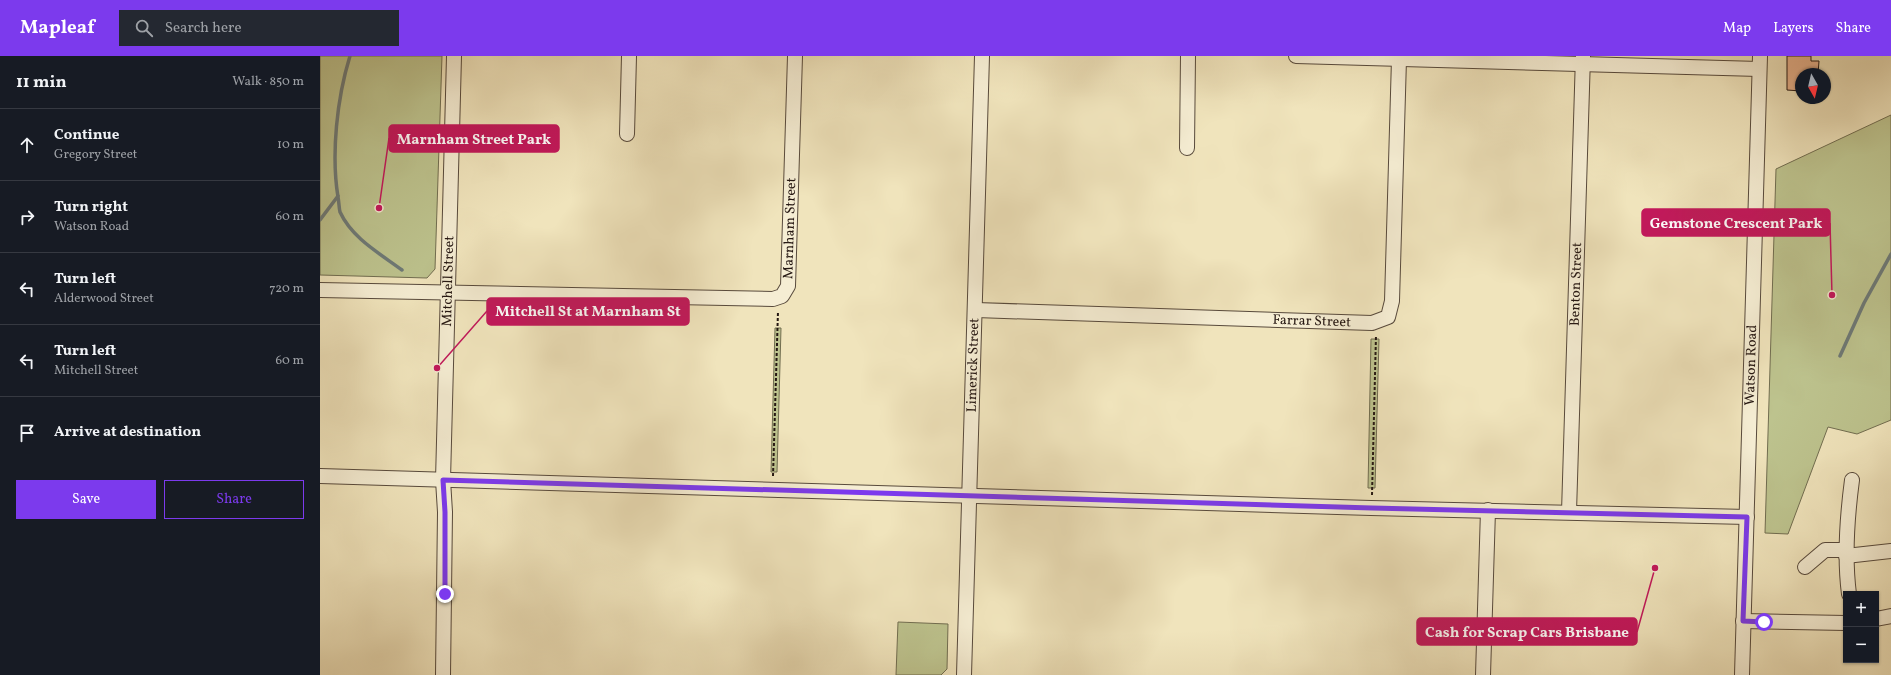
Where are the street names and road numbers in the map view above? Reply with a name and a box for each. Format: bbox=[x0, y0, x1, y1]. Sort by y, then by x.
street label: Marnham Street bbox=[779, 177, 801, 279]
street label: Mitchell Street bbox=[437, 235, 459, 327]
street label: Benton Street bbox=[1565, 242, 1587, 326]
street label: Farrar Street bbox=[1272, 310, 1351, 332]
street label: Limerick Street bbox=[962, 318, 984, 413]
street label: Watson Road bbox=[1740, 324, 1762, 406]

